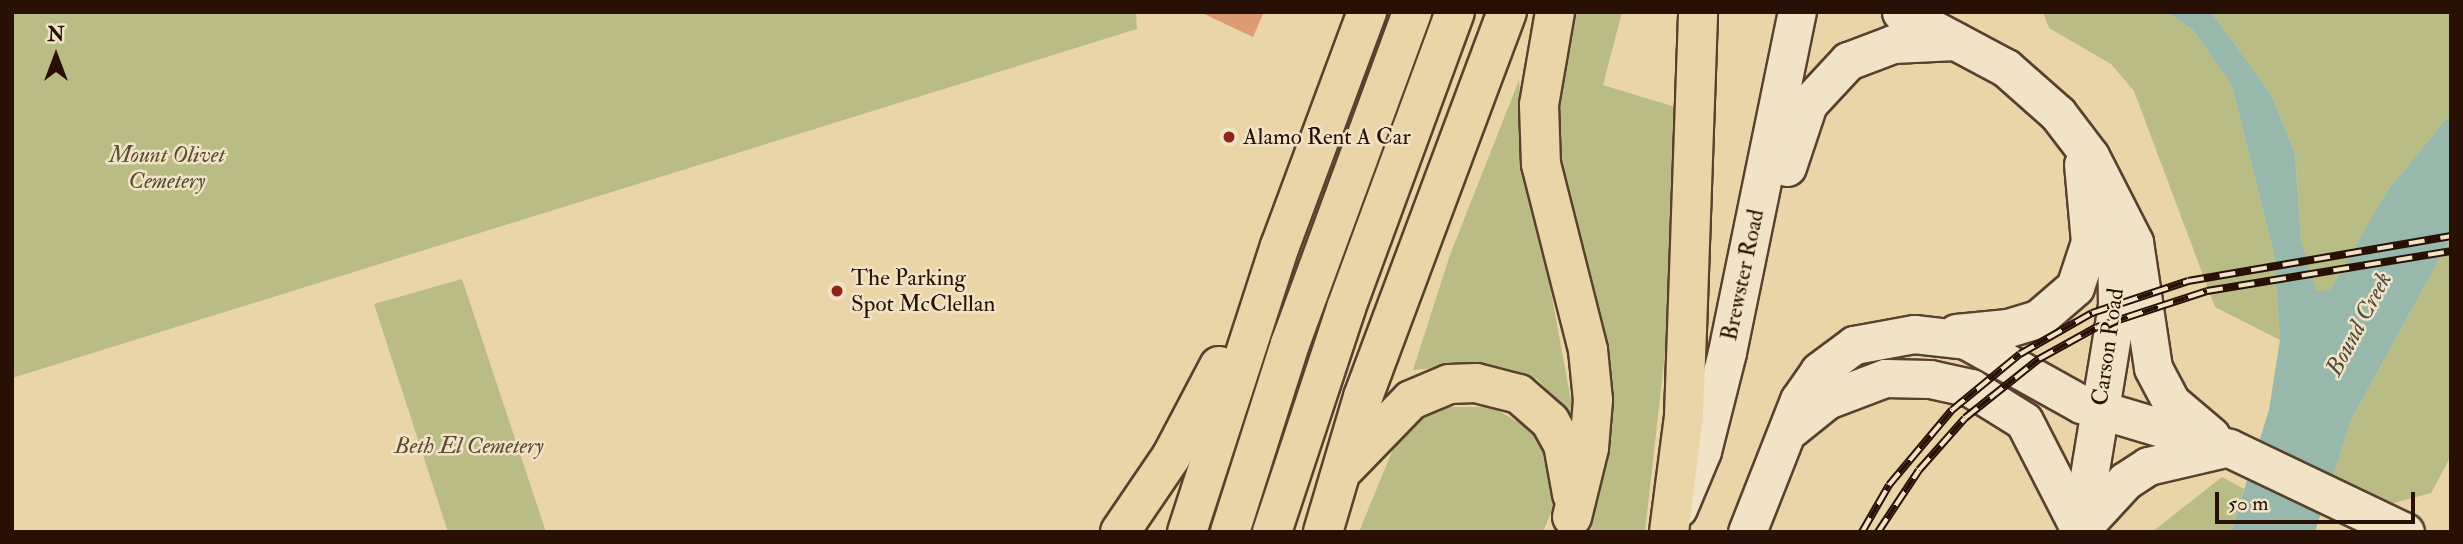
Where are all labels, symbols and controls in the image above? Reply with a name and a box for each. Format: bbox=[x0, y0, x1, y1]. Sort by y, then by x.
north arrow bbox=[21, 21, 91, 91]
text: N bbox=[47, 23, 65, 47]
place label: Alamo Rent A Car bbox=[1243, 123, 1411, 151]
marker: Alamo Rent A Car bbox=[1221, 129, 1237, 145]
park label: Mount Olivet Cemetery bbox=[109, 141, 225, 195]
street label: Brewster Road bbox=[1716, 207, 1770, 343]
place label: The Parking Spot McClellan bbox=[851, 264, 995, 318]
water label: Bound Creek bbox=[2320, 267, 2398, 381]
marker: The Parking Spot McClellan bbox=[829, 283, 845, 299]
street label: Carson Road bbox=[2086, 286, 2130, 408]
park label: Beth El Cemetery bbox=[394, 432, 544, 460]
scale bar bbox=[2218, 477, 2418, 522]
text: 50 m bbox=[2228, 490, 2269, 517]

